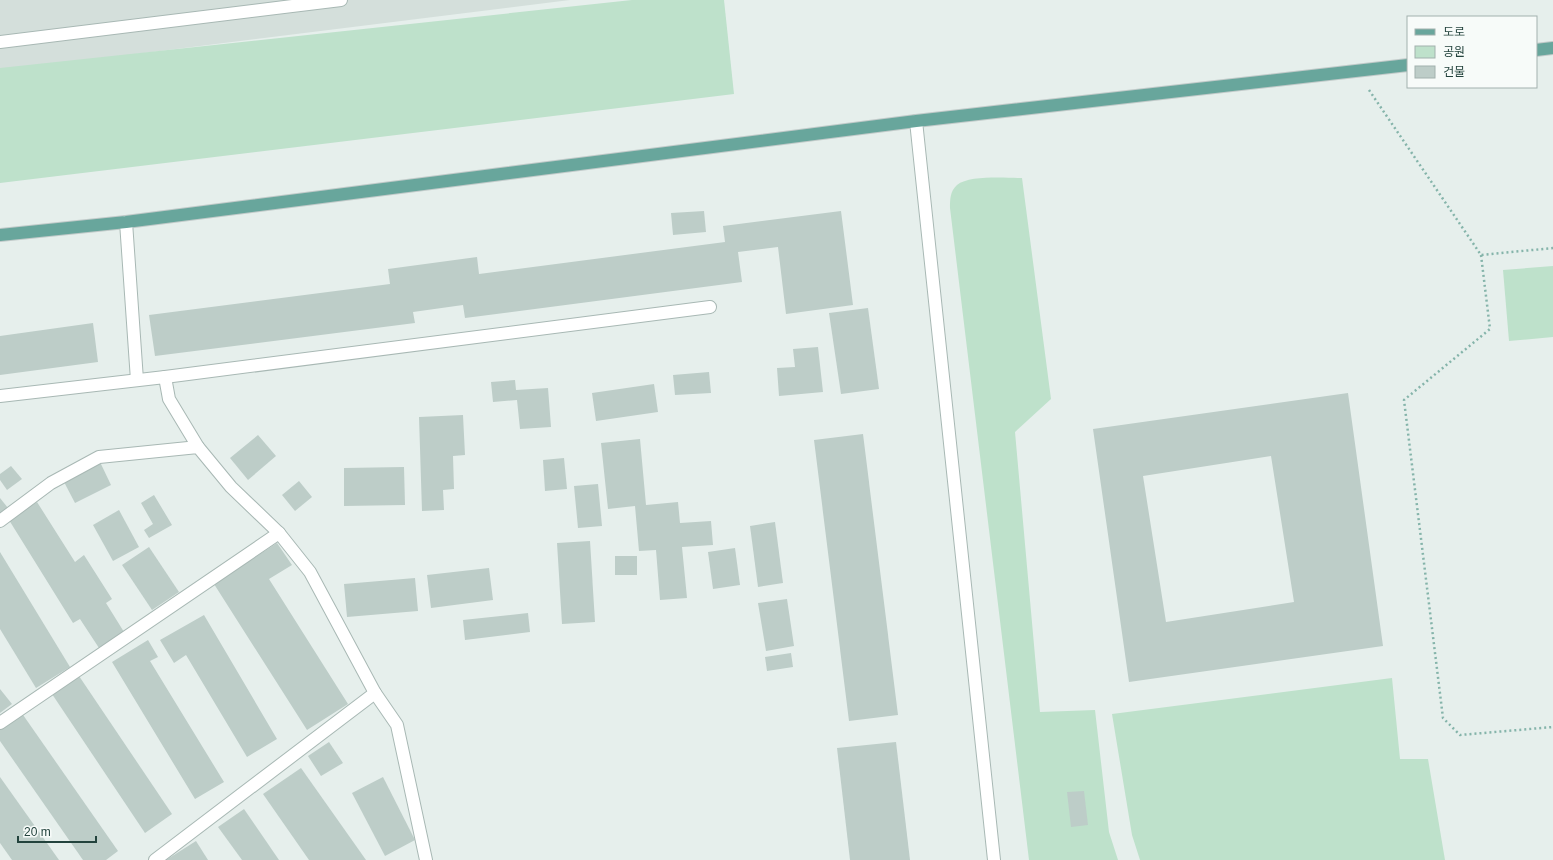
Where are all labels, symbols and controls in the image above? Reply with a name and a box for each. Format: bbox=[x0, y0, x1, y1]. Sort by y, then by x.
legend bbox=[1407, 16, 1537, 88]
text: 도로 bbox=[1443, 25, 1465, 39]
text: 공원 bbox=[1443, 45, 1465, 59]
text: 건물 bbox=[1443, 65, 1465, 79]
scale bar bbox=[18, 818, 96, 844]
text: 20 m bbox=[24, 825, 51, 839]

